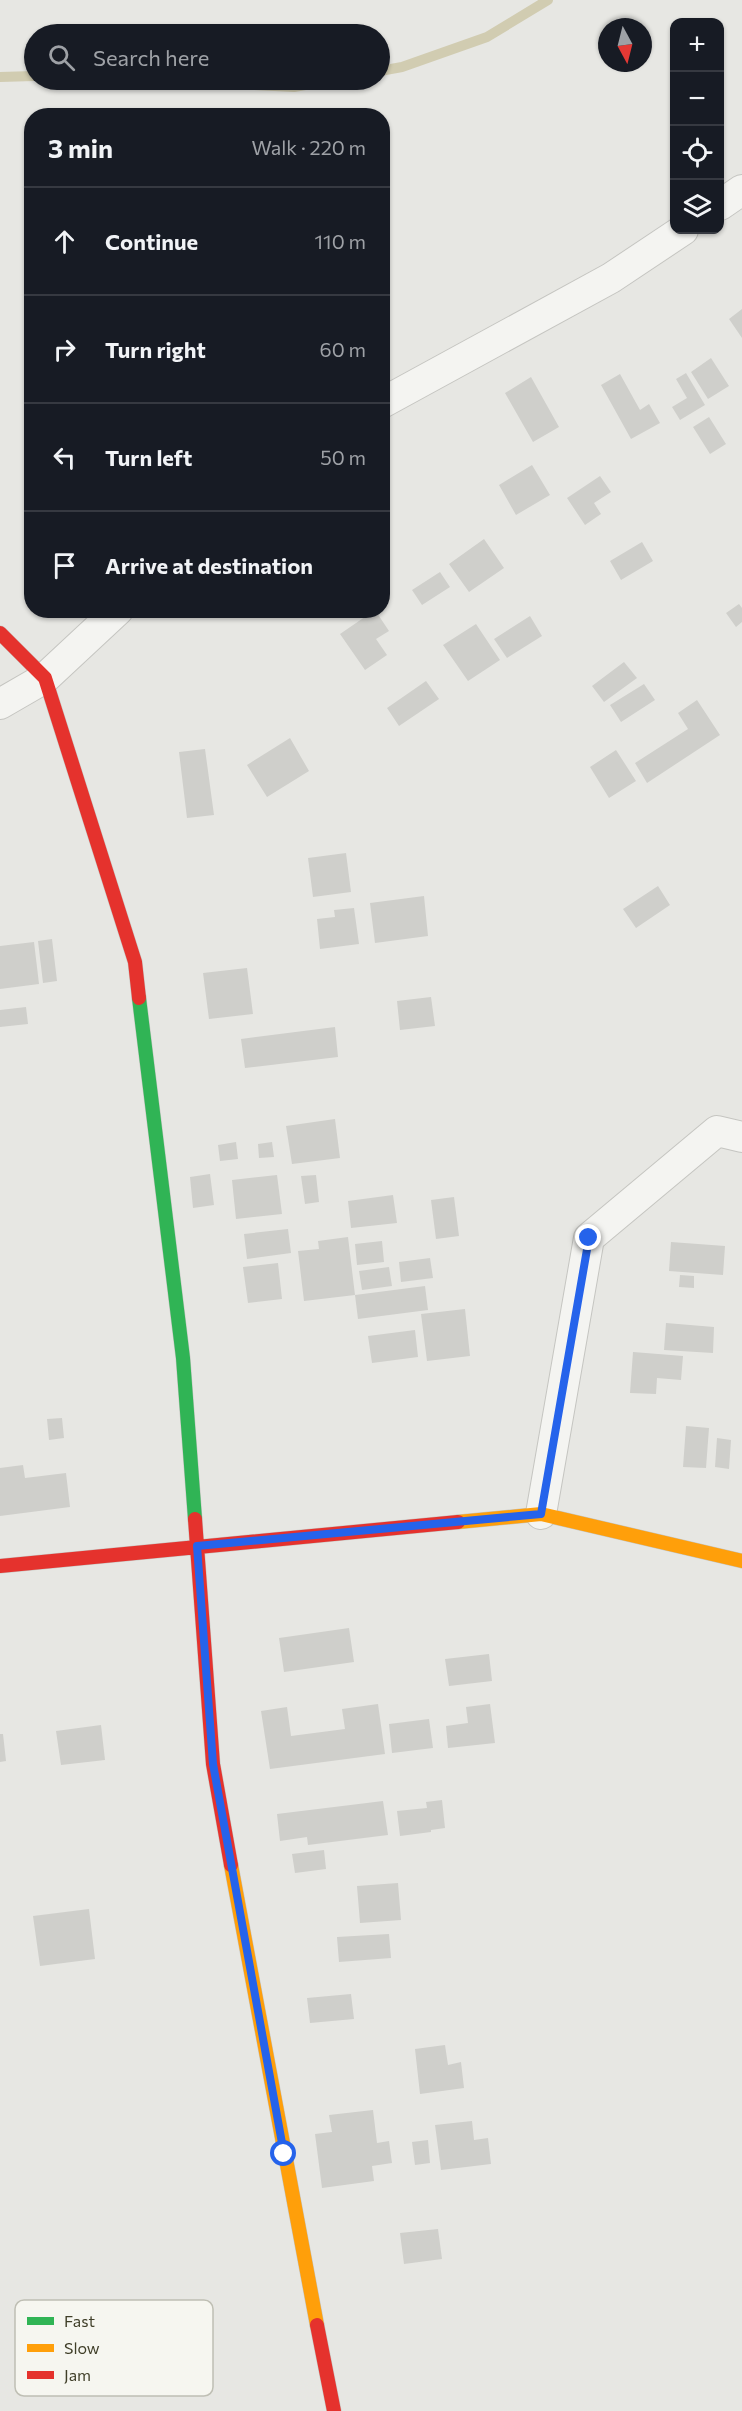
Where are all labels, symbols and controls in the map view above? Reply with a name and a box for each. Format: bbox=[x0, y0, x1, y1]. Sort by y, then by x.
north arrow bbox=[598, 18, 652, 72]
map controls bbox=[670, 18, 724, 234]
button: + bbox=[670, 18, 724, 72]
search box bbox=[24, 24, 390, 90]
icon: search bbox=[45, 41, 78, 74]
text: Search here bbox=[93, 44, 209, 71]
button: − bbox=[670, 72, 724, 126]
button: locate bbox=[670, 126, 724, 180]
text: 3 min bbox=[48, 132, 113, 163]
text: Walk · 220 m bbox=[251, 135, 366, 159]
button: layers bbox=[670, 180, 724, 234]
icon: ahead bbox=[48, 225, 81, 258]
text: Continue bbox=[105, 228, 198, 255]
text: 110 m bbox=[315, 229, 366, 253]
icon: right bbox=[48, 333, 81, 366]
text: Turn right bbox=[105, 336, 206, 363]
text: 60 m bbox=[320, 337, 366, 361]
icon: left bbox=[48, 441, 81, 474]
text: Turn left bbox=[105, 444, 192, 471]
text: 50 m bbox=[320, 445, 366, 469]
icon: arrive bbox=[48, 549, 81, 582]
text: Arrive at destination bbox=[105, 552, 313, 579]
route end bbox=[575, 1224, 601, 1250]
route start bbox=[270, 2140, 296, 2166]
legend bbox=[15, 2300, 213, 2396]
text: Fast bbox=[64, 2311, 95, 2330]
text: Slow bbox=[64, 2338, 100, 2357]
text: Jam bbox=[64, 2365, 91, 2384]

